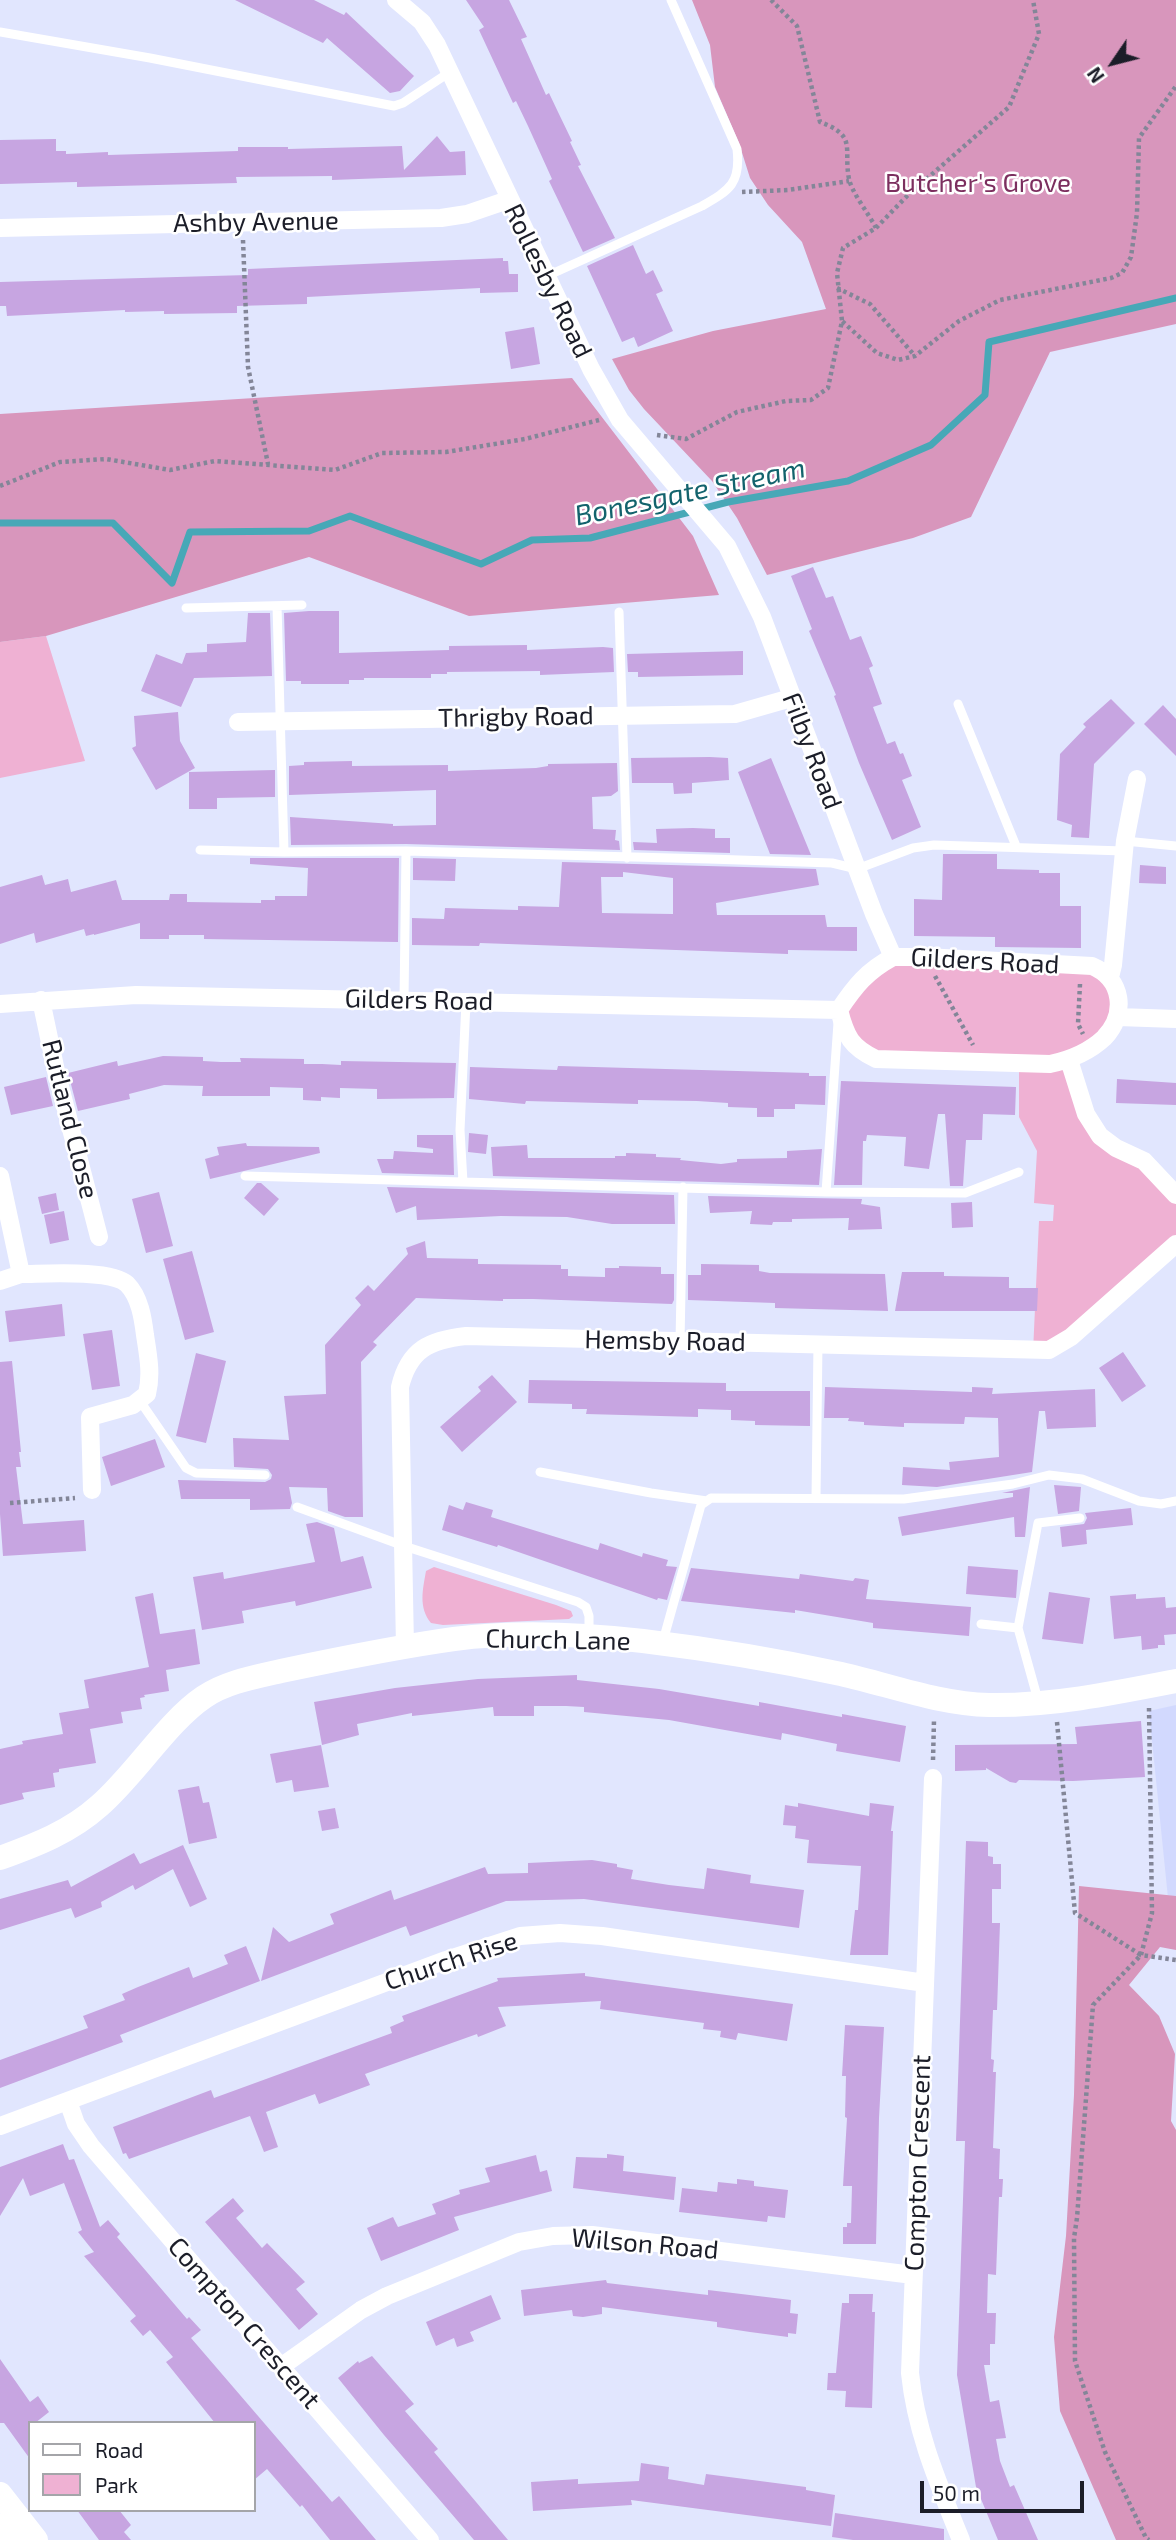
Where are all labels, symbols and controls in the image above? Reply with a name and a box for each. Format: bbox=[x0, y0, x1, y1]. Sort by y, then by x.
north arrow bbox=[1078, 28, 1148, 98]
text: N bbox=[1082, 63, 1109, 88]
park label: Butcher's Grove bbox=[885, 167, 1071, 199]
street label: Rollesby Road bbox=[497, 199, 599, 363]
street label: Ashby Avenue bbox=[173, 205, 339, 239]
water label: Bonesgate Stream bbox=[572, 451, 808, 533]
street label: Filby Road bbox=[776, 688, 848, 814]
street label: Thrigby Road bbox=[438, 700, 594, 734]
street label: Gilders Road bbox=[910, 942, 1060, 980]
street label: Gilders Road bbox=[344, 983, 494, 1017]
street label: Rutland Close bbox=[35, 1036, 105, 1202]
street label: Hemsby Road bbox=[584, 1324, 746, 1358]
street label: Church Lane bbox=[485, 1623, 631, 1657]
street label: Church Rise bbox=[380, 1925, 522, 1997]
street label: Compton Crescent bbox=[899, 2054, 937, 2272]
street label: Wilson Road bbox=[570, 2222, 720, 2266]
street label: Compton Crescent bbox=[161, 2231, 327, 2415]
legend bbox=[28, 2421, 256, 2512]
text: Road bbox=[95, 2437, 143, 2462]
scale bar bbox=[924, 2466, 1088, 2510]
text: Park bbox=[95, 2472, 138, 2497]
text: 50 m bbox=[933, 2480, 980, 2505]

